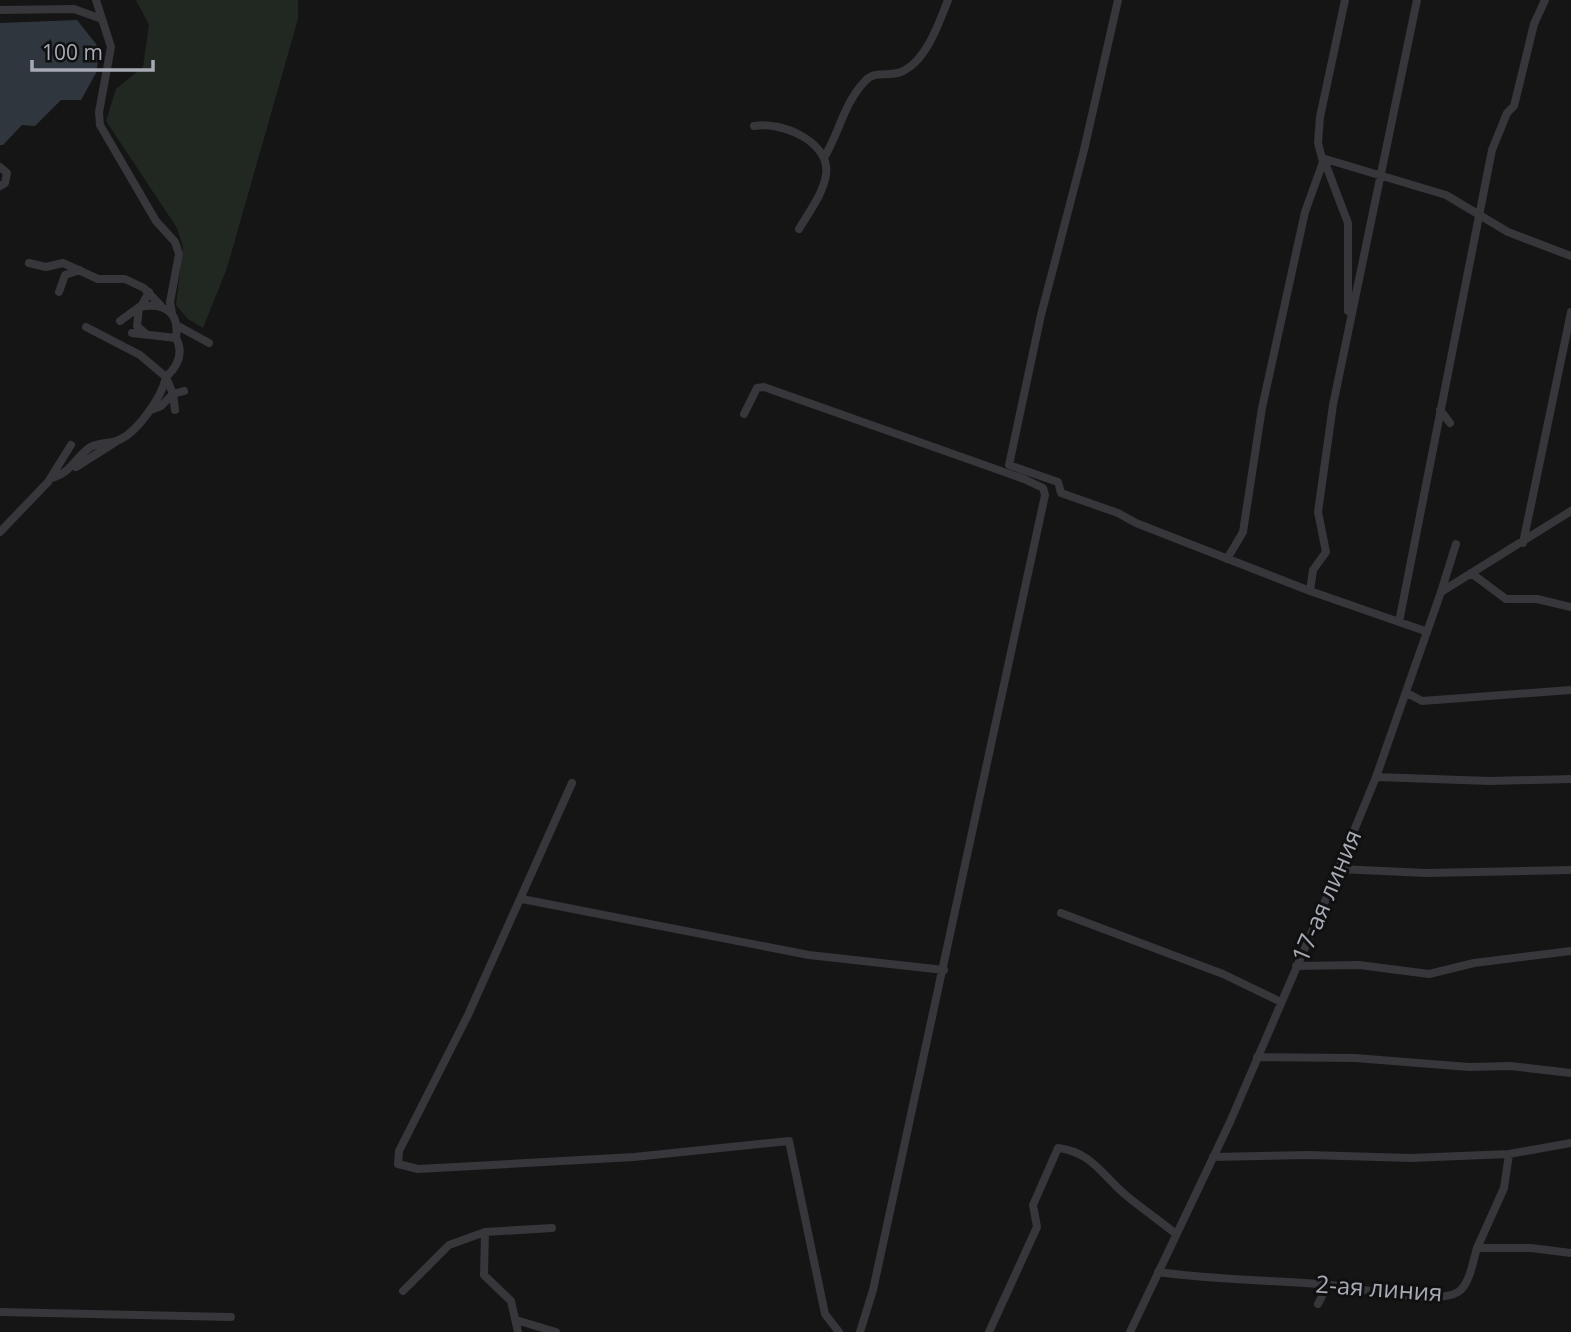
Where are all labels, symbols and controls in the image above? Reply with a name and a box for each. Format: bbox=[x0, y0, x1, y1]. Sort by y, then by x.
scale bar bbox=[32, 28, 152, 72]
text: 100 m bbox=[42, 38, 103, 66]
street label: 17-ая линия bbox=[1283, 824, 1368, 967]
street label: 2-ая линия bbox=[1315, 1267, 1444, 1308]

